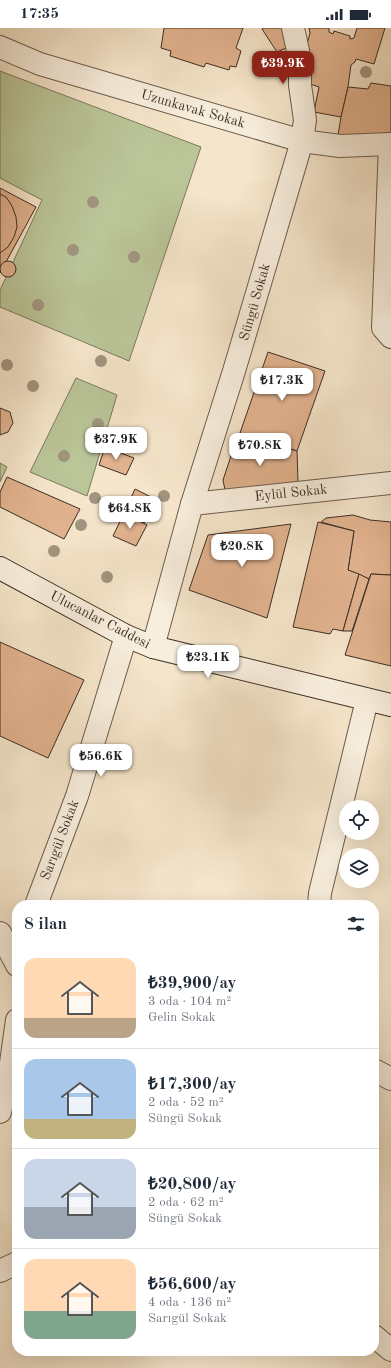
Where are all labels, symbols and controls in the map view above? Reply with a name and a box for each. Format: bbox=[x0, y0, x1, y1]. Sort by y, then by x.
text: 17:35 bbox=[20, 7, 59, 22]
pin: ₺39.9K bbox=[250, 51, 316, 85]
text: ₺39.9K bbox=[261, 57, 305, 70]
street label: Uzunkavak Sokak bbox=[139, 87, 247, 131]
street label: Süngü Sokak bbox=[237, 262, 273, 342]
pin: ₺17.3K bbox=[249, 368, 315, 402]
text: ₺17.3K bbox=[260, 374, 304, 387]
pin: ₺37.9K bbox=[83, 427, 149, 461]
text: ₺37.9K bbox=[94, 433, 138, 446]
pin: ₺70.8K bbox=[227, 433, 293, 467]
text: ₺70.8K bbox=[238, 439, 282, 452]
street label: Eylül Sokak bbox=[254, 482, 328, 504]
pin: ₺64.8K bbox=[97, 496, 163, 530]
text: ₺64.8K bbox=[108, 502, 152, 515]
pin: ₺20.8K bbox=[209, 534, 275, 568]
text: ₺20.8K bbox=[220, 540, 264, 553]
street label: Ulucanlar Caddesi bbox=[48, 589, 153, 651]
pin: ₺23.1K bbox=[175, 645, 241, 679]
text: ₺23.1K bbox=[186, 651, 230, 664]
pin: ₺56.6K bbox=[68, 744, 134, 778]
text: ₺56.6K bbox=[79, 750, 123, 763]
street label: Sarıgül Sokak bbox=[38, 798, 82, 882]
map controls bbox=[339, 800, 379, 888]
button: locate bbox=[339, 800, 379, 840]
button: layers bbox=[339, 848, 379, 888]
icon: filters bbox=[345, 913, 367, 935]
text: 8 ilan bbox=[24, 916, 67, 933]
icon: home bbox=[56, 974, 104, 1022]
text: ₺39,900/ay bbox=[148, 975, 237, 992]
text: 3 oda · 104 m² bbox=[148, 995, 231, 1008]
text: Gelin Sokak bbox=[148, 1011, 215, 1024]
icon: home bbox=[56, 1075, 104, 1123]
text: ₺17,300/ay bbox=[148, 1076, 237, 1093]
text: 2 oda · 52 m² bbox=[148, 1096, 224, 1109]
text: Süngü Sokak bbox=[148, 1112, 222, 1125]
icon: home bbox=[56, 1175, 104, 1223]
text: ₺20,800/ay bbox=[148, 1176, 237, 1193]
text: 2 oda · 62 m² bbox=[148, 1196, 224, 1209]
text: Süngü Sokak bbox=[148, 1212, 222, 1225]
icon: home bbox=[56, 1275, 104, 1323]
text: ₺56,600/ay bbox=[148, 1276, 237, 1293]
text: 4 oda · 136 m² bbox=[148, 1296, 231, 1309]
text: Sarıgül Sokak bbox=[148, 1312, 227, 1325]

